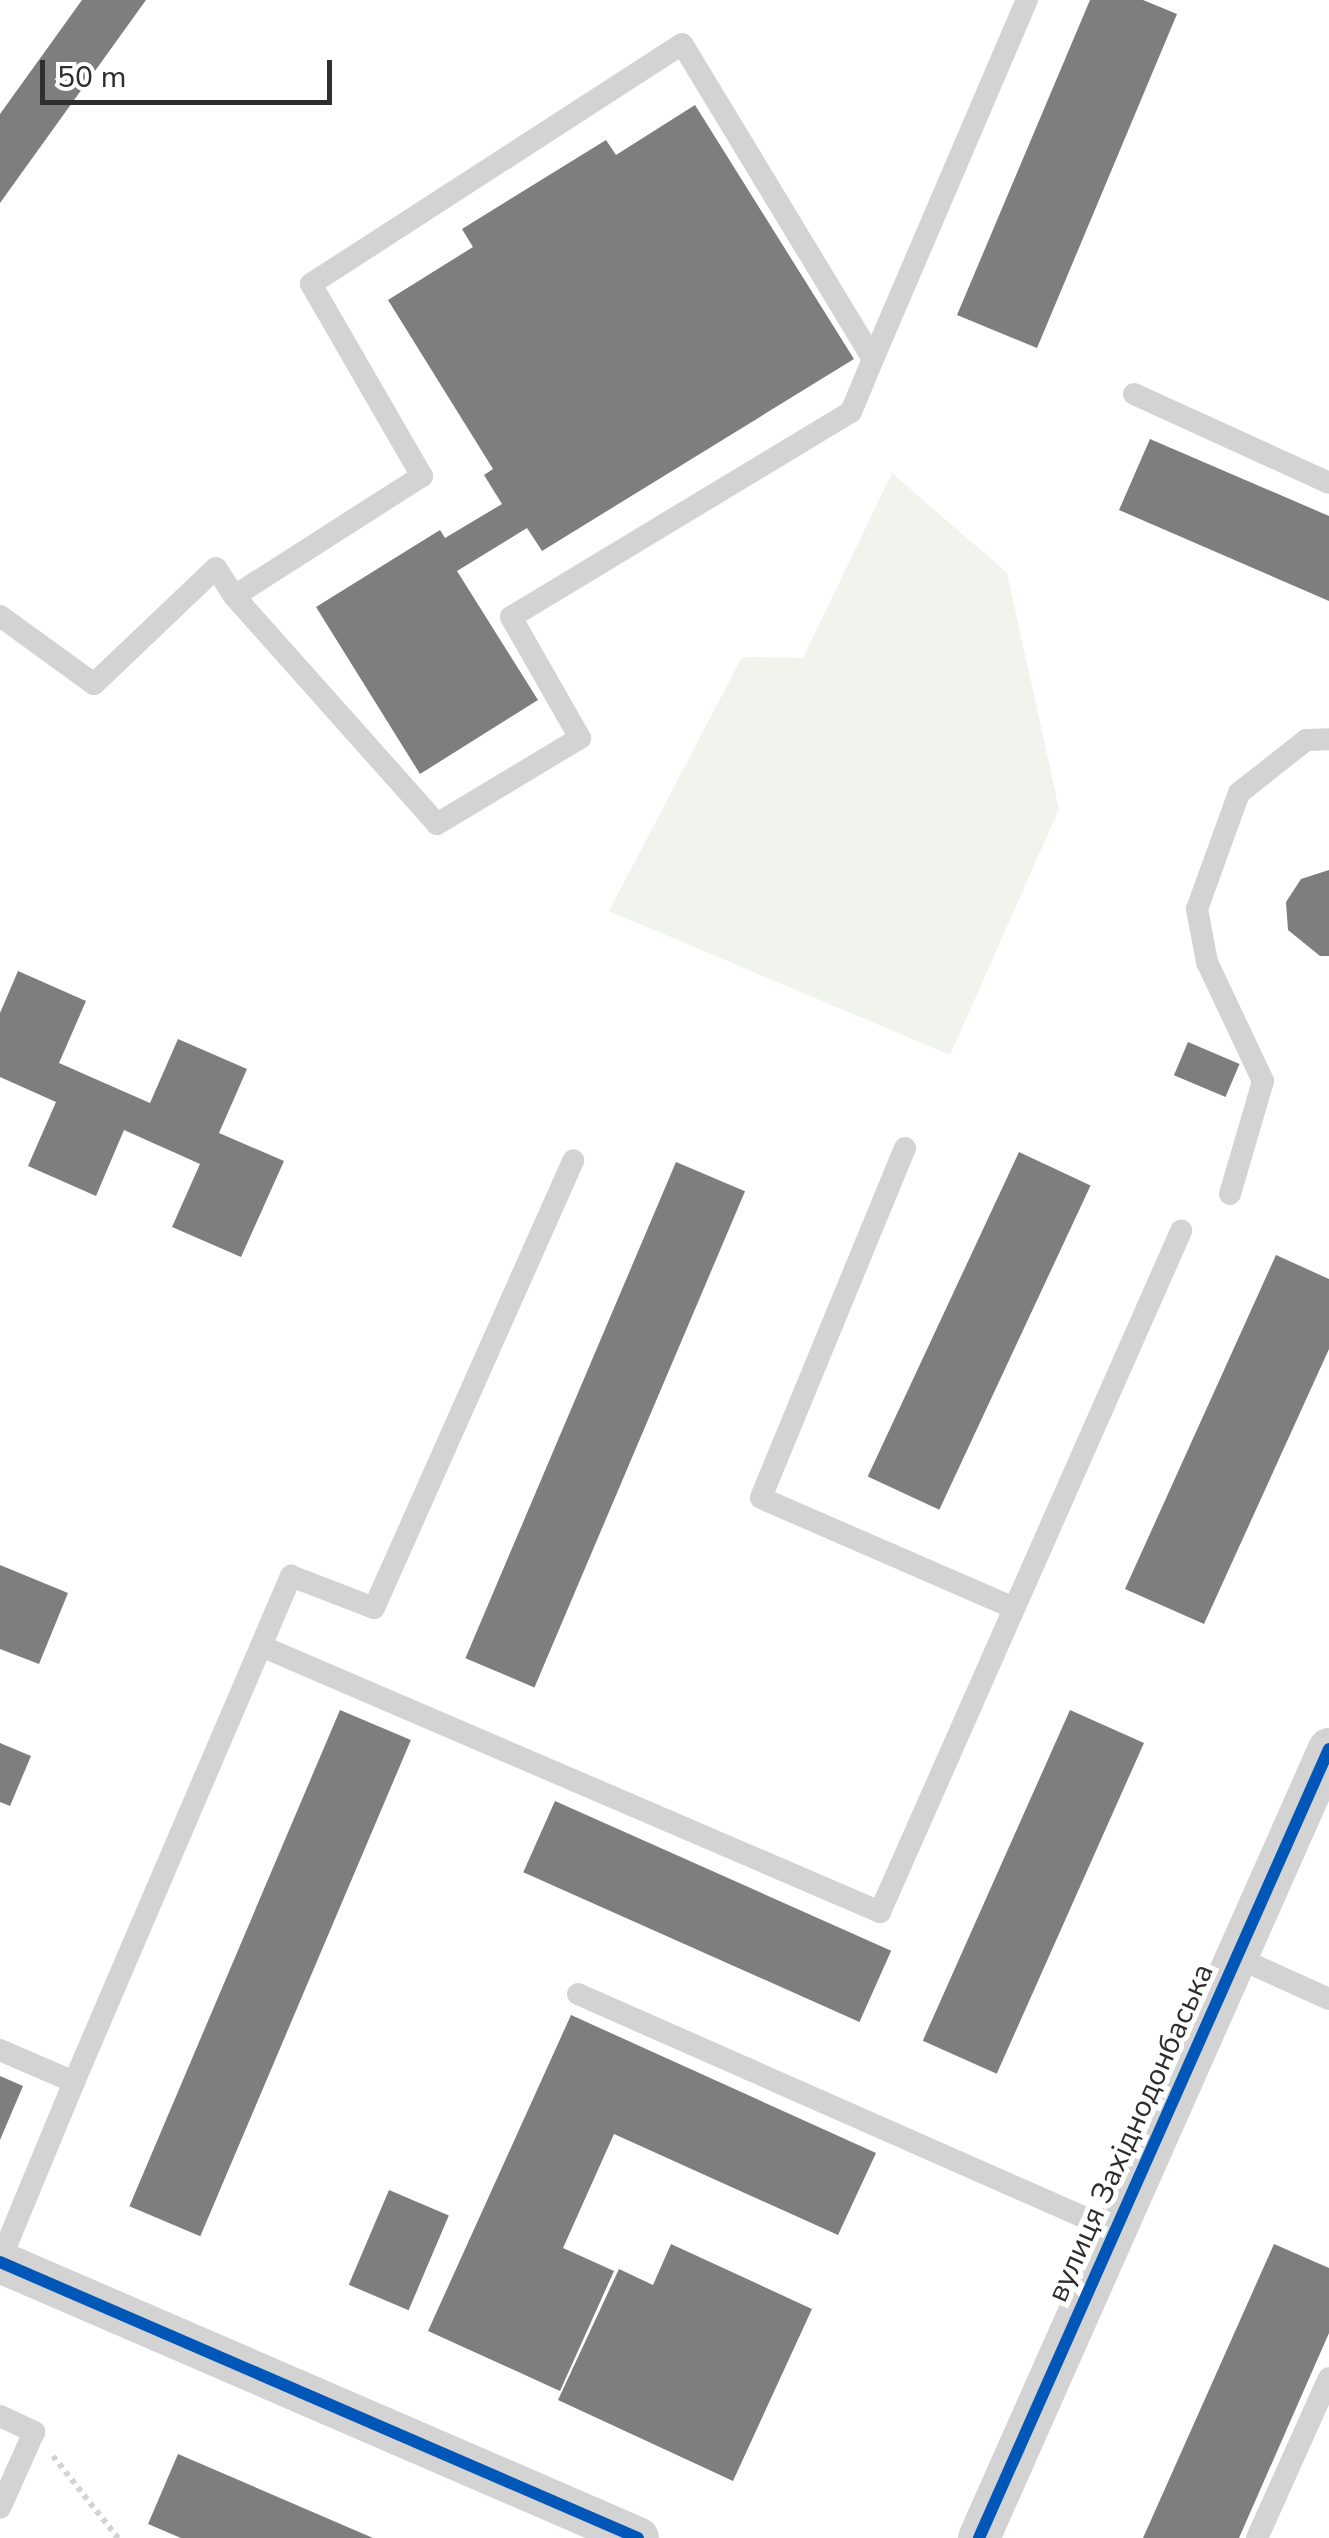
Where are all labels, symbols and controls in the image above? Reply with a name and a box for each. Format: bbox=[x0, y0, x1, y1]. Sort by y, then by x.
scale bar bbox=[45, 40, 338, 102]
text: 50 m bbox=[57, 57, 126, 98]
street label: вулиця Західнодонбаська bbox=[1040, 1958, 1222, 2308]

